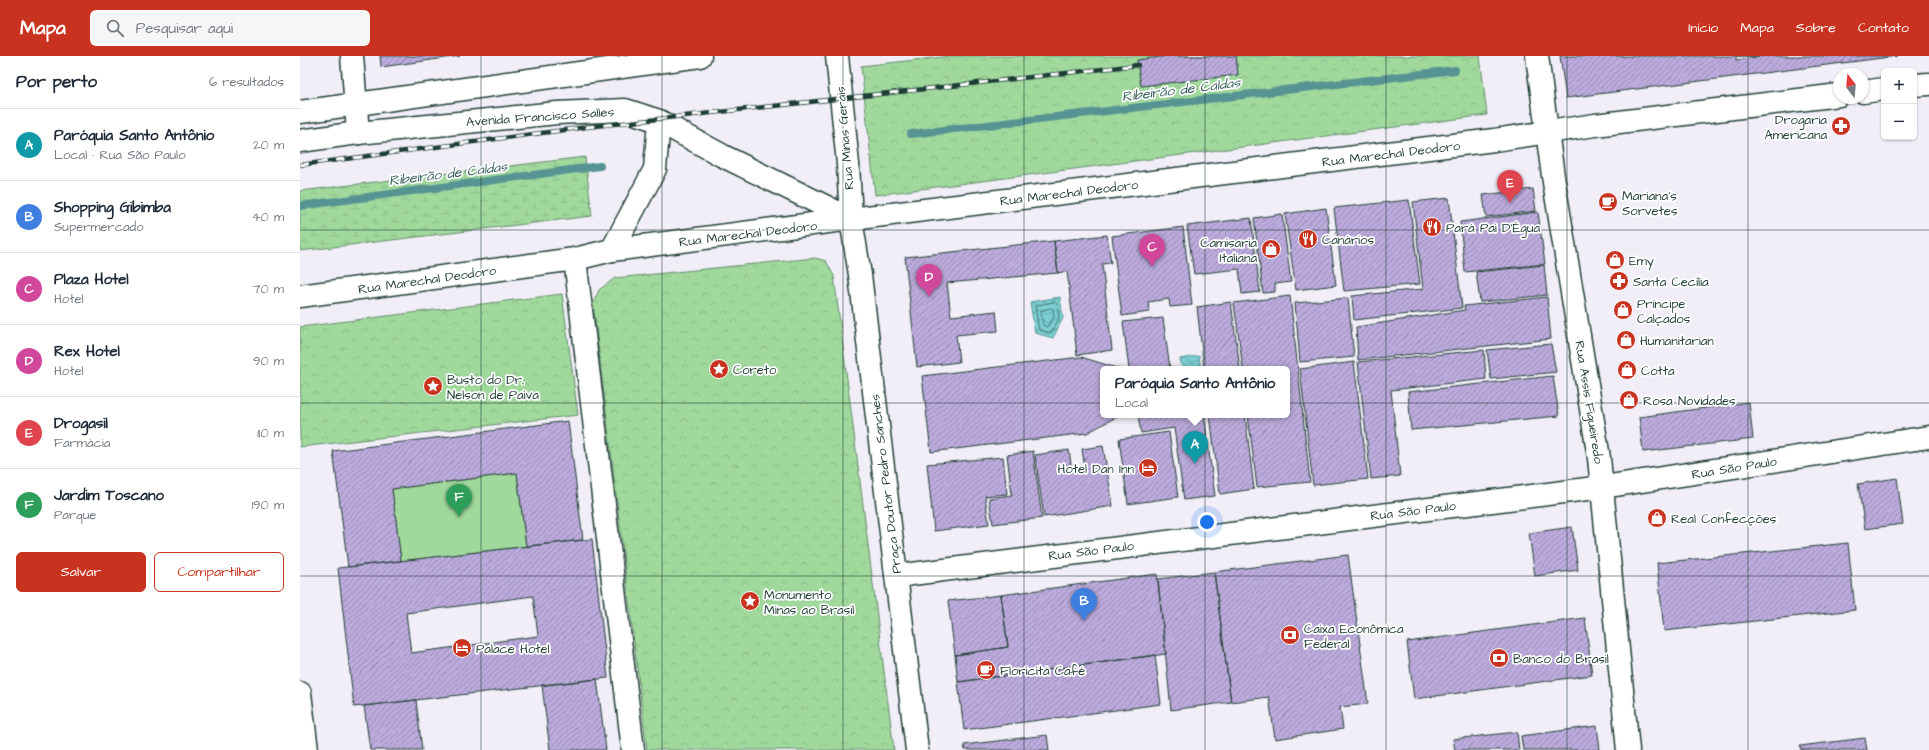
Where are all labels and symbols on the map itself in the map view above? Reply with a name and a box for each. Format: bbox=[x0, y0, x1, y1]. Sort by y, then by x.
north arrow bbox=[1833, 68, 1869, 104]
water label: Ribeirão de Caldas bbox=[1121, 73, 1242, 107]
street label: Rua Minas Gerais bbox=[831, 85, 858, 190]
street label: Avenida Francisco Salles bbox=[465, 103, 615, 131]
place label: Drogaria Americana bbox=[1764, 111, 1827, 144]
pharmacy icon: Drogaria Americana bbox=[1830, 115, 1852, 137]
street label: Rua Marechal Deodoro bbox=[1321, 137, 1462, 171]
water label: Ribeirão de Caldas bbox=[388, 157, 509, 191]
pin: E bbox=[1497, 170, 1523, 203]
street label: Rua Marechal Deodoro bbox=[999, 176, 1140, 210]
place label: Mariana's Sorvetes bbox=[1622, 187, 1678, 220]
cafe icon: Mariana's Sorvetes bbox=[1597, 191, 1619, 213]
restaurant icon: Pará Pai D'Égua bbox=[1421, 216, 1443, 238]
street label: Rua Marechal Deodoro bbox=[678, 217, 819, 251]
place label: Pará Pai D'Égua bbox=[1446, 219, 1541, 238]
restaurant icon: Canários bbox=[1297, 228, 1319, 250]
place label: Canários bbox=[1322, 231, 1374, 249]
pin: C bbox=[1139, 234, 1165, 267]
place label: Camisaria Italiana bbox=[1200, 234, 1257, 267]
shop icon: Camisaria Italiana bbox=[1260, 238, 1282, 260]
shop icon: Emy bbox=[1604, 249, 1626, 271]
place label: Emy bbox=[1629, 252, 1654, 271]
street label: Rua Marechal Deodoro bbox=[357, 261, 498, 299]
pin: D bbox=[916, 264, 942, 297]
pharmacy icon: Santa Cecília bbox=[1608, 270, 1630, 292]
place label: Santa Cecília bbox=[1633, 273, 1709, 291]
place label: Príncipe Calçados bbox=[1637, 295, 1691, 328]
shop icon: Príncipe Calçados bbox=[1612, 299, 1634, 321]
shop icon: Humanitarian bbox=[1615, 329, 1637, 351]
place label: Humanitarian bbox=[1640, 332, 1714, 350]
street label: Rua Assis Figueiredo bbox=[1569, 339, 1608, 466]
place icon: Coreto bbox=[708, 358, 730, 380]
shop icon: Cotta bbox=[1616, 359, 1638, 381]
place label: Coreto bbox=[733, 361, 777, 379]
place label: Cotta bbox=[1641, 362, 1675, 380]
place label: Busto do Dr. Nelson de Paiva bbox=[447, 371, 539, 404]
place icon: Busto do Dr. Nelson de Paiva bbox=[422, 375, 444, 397]
shop icon: Rosa Novidades bbox=[1618, 389, 1640, 411]
place label: Rosa Novidades bbox=[1643, 392, 1736, 410]
street label: Praça Doutor Pedro Sanches bbox=[866, 393, 906, 575]
pin: A bbox=[1182, 431, 1208, 464]
street label: Rua São Paulo bbox=[1690, 452, 1779, 484]
hotel icon: Hotel Dan Inn bbox=[1137, 457, 1159, 479]
place label: Hotel Dan Inn bbox=[1058, 460, 1134, 478]
pin: F bbox=[446, 484, 472, 517]
street label: Rua São Paulo bbox=[1369, 497, 1458, 525]
shop icon: Real Confecçōes bbox=[1646, 507, 1668, 529]
place label: Real Confecçōes bbox=[1671, 510, 1777, 528]
your location bbox=[1197, 512, 1217, 532]
street label: Rua São Paulo bbox=[1047, 537, 1136, 565]
place label: Monumento Minas ao Brasil bbox=[764, 586, 854, 619]
pin: B bbox=[1071, 588, 1097, 621]
place icon: Monumento Minas ao Brasil bbox=[739, 590, 761, 612]
place label: Caixa Econômica Federal bbox=[1304, 620, 1404, 653]
bank icon: Caixa Econômica Federal bbox=[1279, 624, 1301, 646]
hotel icon: Palace Hotel bbox=[451, 637, 473, 659]
place label: Palace Hotel bbox=[476, 640, 550, 658]
bank icon: Banco do Brasil bbox=[1488, 647, 1510, 669]
place label: Banco do Brasil bbox=[1513, 650, 1609, 668]
cafe icon: Floricitá Café bbox=[975, 659, 997, 681]
place label: Floricitá Café bbox=[1000, 662, 1085, 680]

